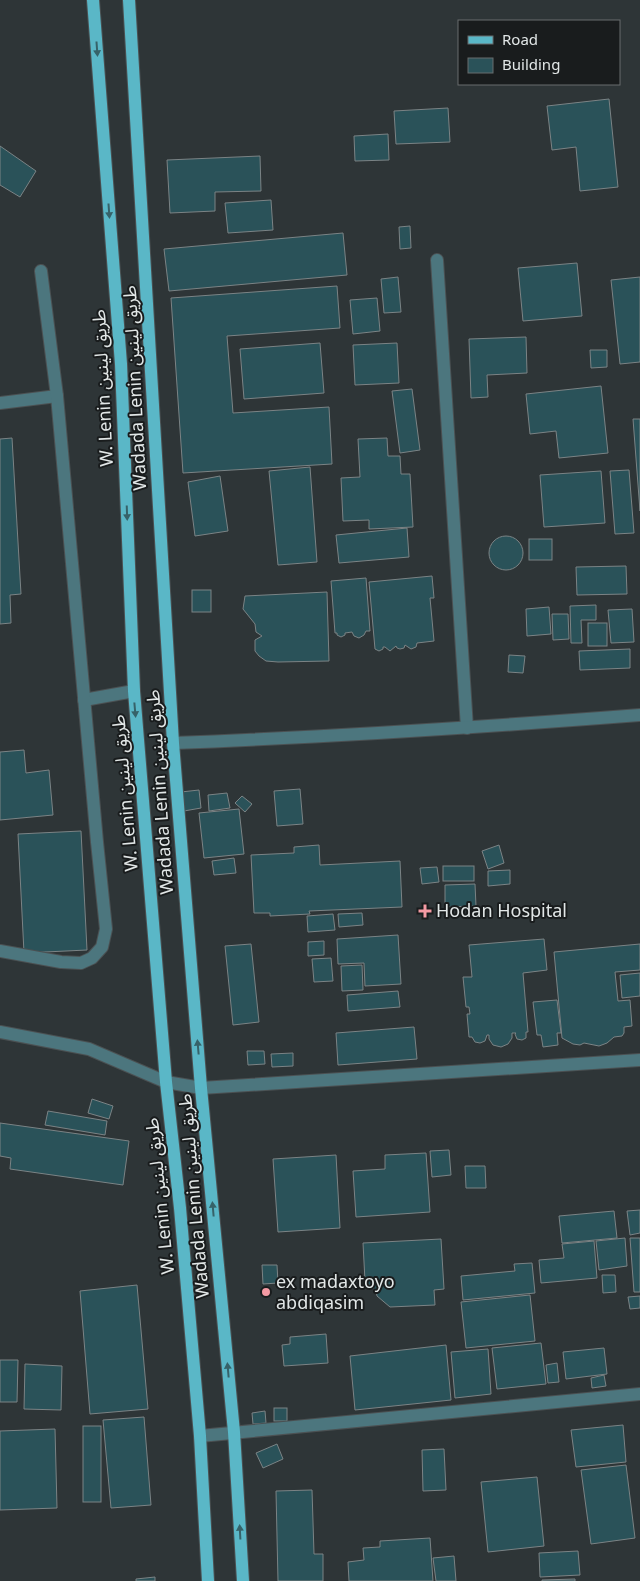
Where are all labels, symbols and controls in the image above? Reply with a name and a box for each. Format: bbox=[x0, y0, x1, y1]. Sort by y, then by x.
legend bbox=[458, 20, 620, 85]
text: Road bbox=[502, 24, 538, 56]
one-way arrow bbox=[93, 41, 101, 57]
text: Building bbox=[502, 49, 560, 81]
one-way arrow bbox=[106, 203, 114, 219]
street label: Wadada Lenin طريق لينين bbox=[111, 284, 159, 492]
street label: W. Lenin طريق لينين bbox=[80, 308, 126, 468]
one-way arrow bbox=[123, 505, 131, 521]
street label: Wadada Lenin طريق لينين bbox=[134, 688, 186, 896]
one-way arrow bbox=[132, 702, 140, 718]
street label: W. Lenin طريق لينين bbox=[99, 713, 151, 873]
place label: Hodan Hospital bbox=[436, 892, 567, 930]
marker: Hodan Hospital bbox=[418, 904, 432, 918]
one-way arrow bbox=[193, 1038, 201, 1054]
street label: Wadada Lenin طريق لينين bbox=[166, 1092, 222, 1300]
street label: W. Lenin طريق لينين bbox=[133, 1116, 187, 1276]
one-way arrow bbox=[209, 1200, 217, 1216]
place label: ex madaxtoyo abdiqasim bbox=[276, 1263, 395, 1322]
marker: ex madaxtoyo abdiqasim bbox=[260, 1286, 272, 1298]
one-way arrow bbox=[224, 1362, 232, 1378]
one-way arrow bbox=[235, 1524, 243, 1540]

